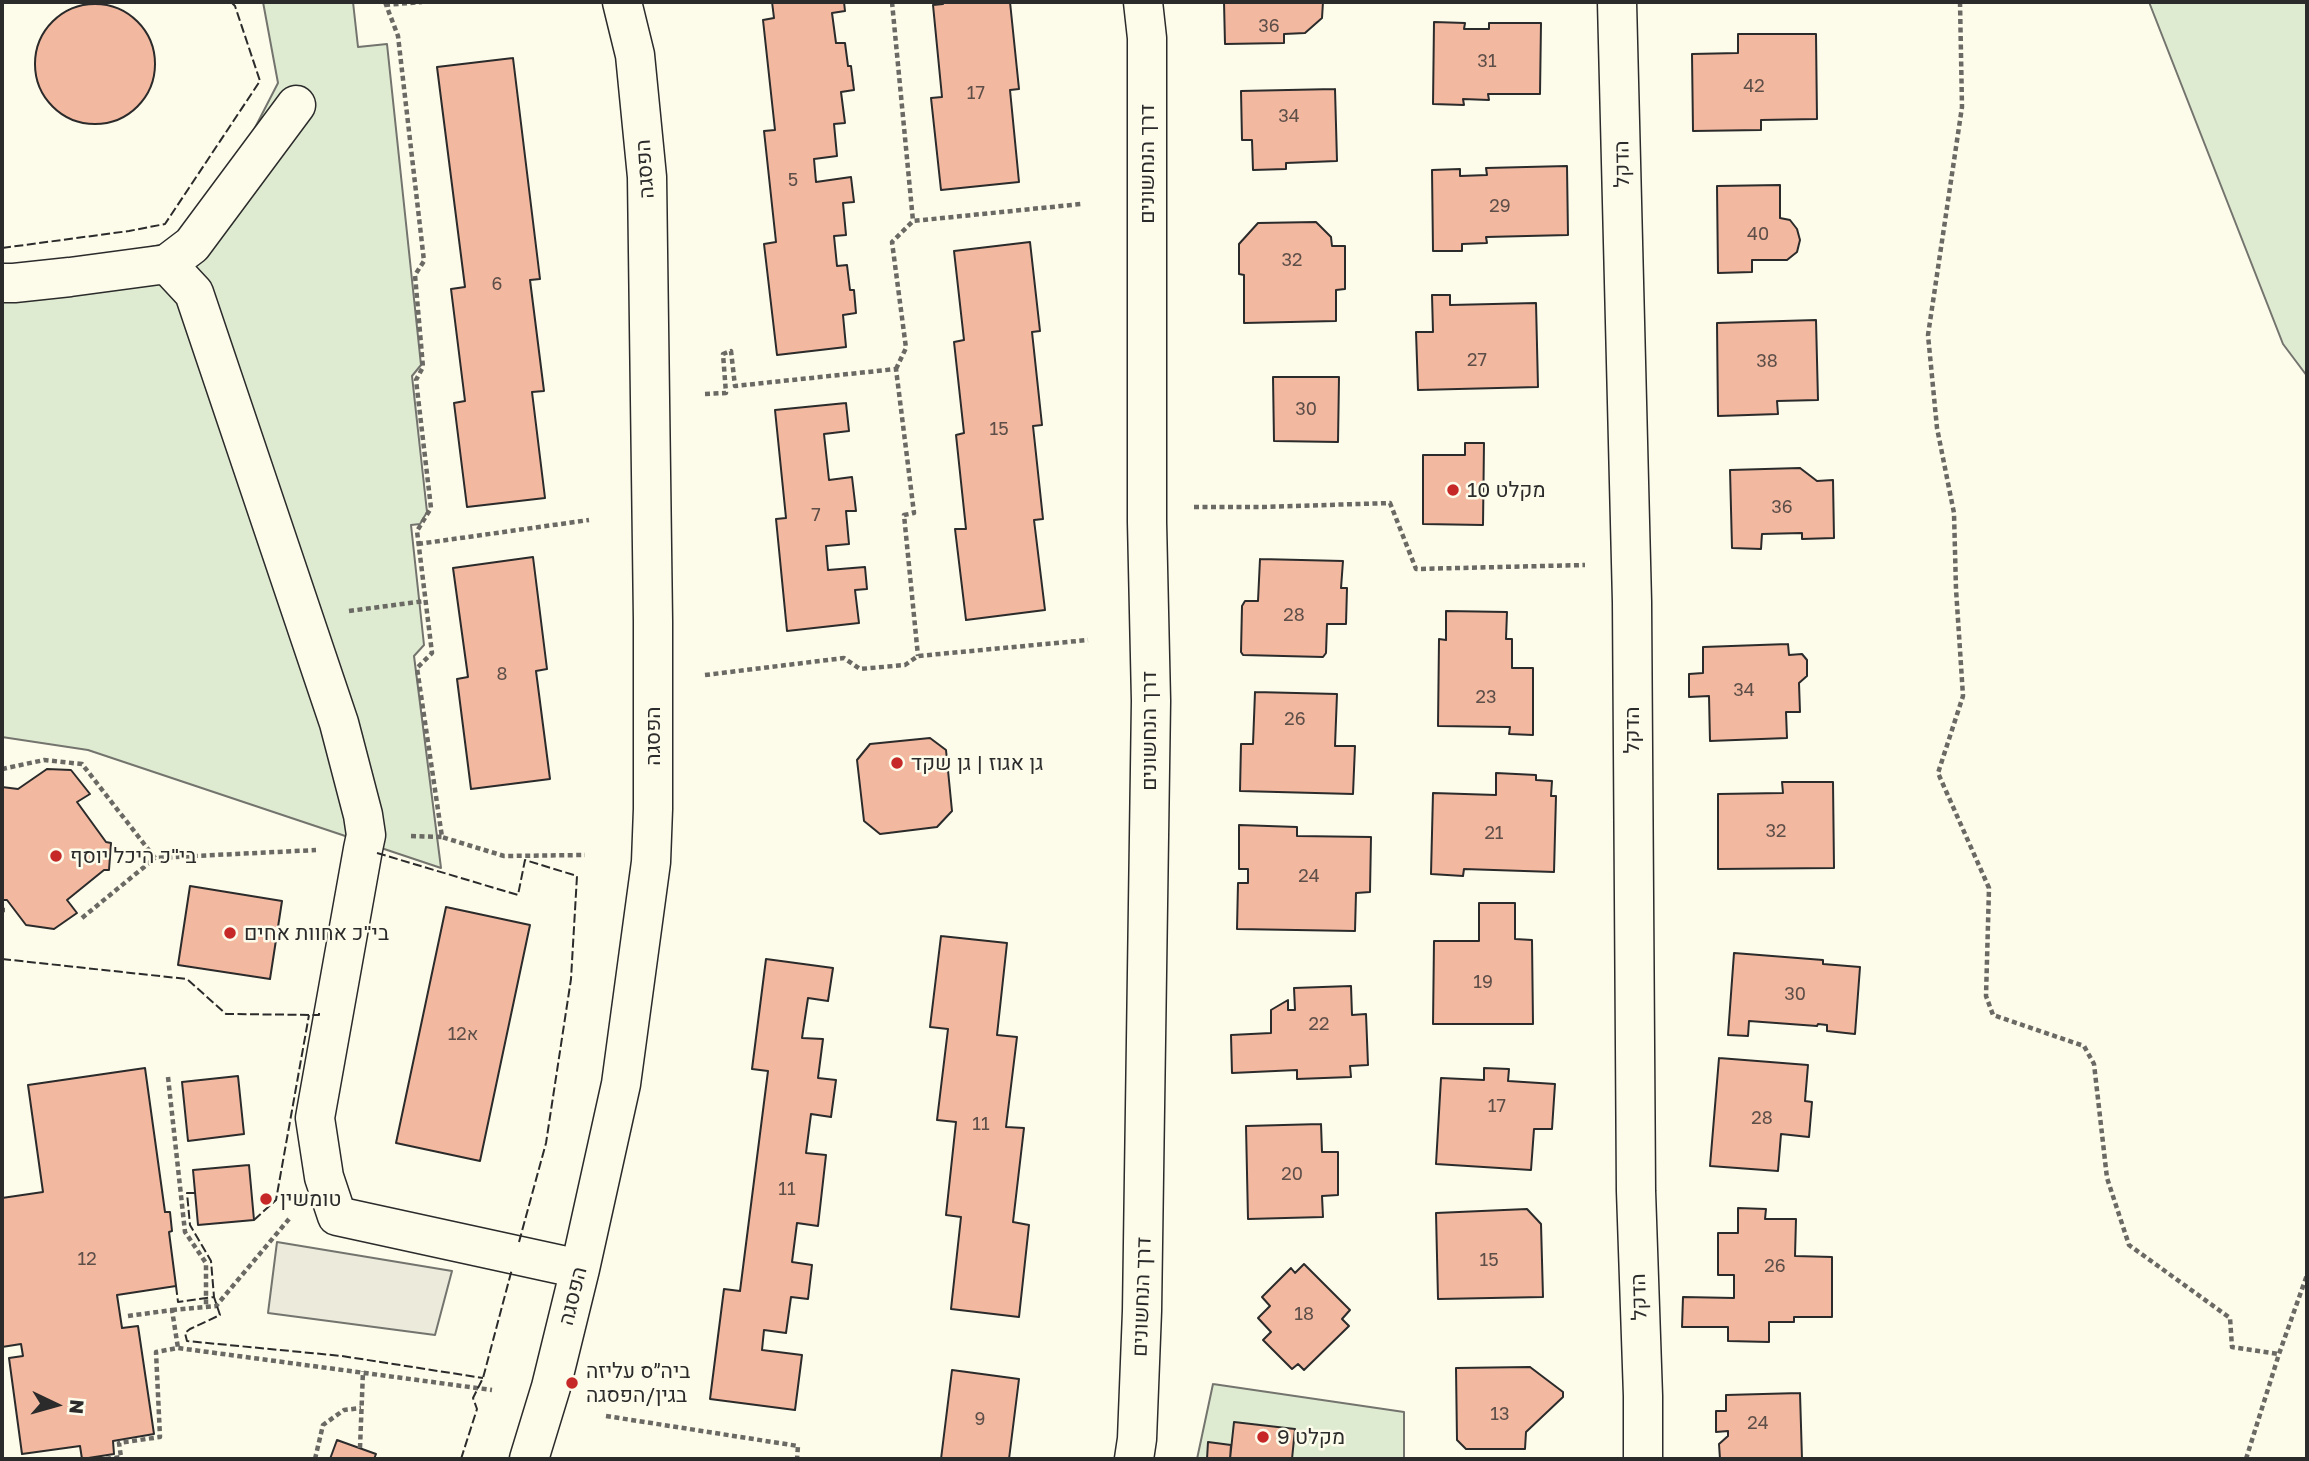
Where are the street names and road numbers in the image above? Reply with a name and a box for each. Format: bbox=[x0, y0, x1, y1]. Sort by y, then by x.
street label: דרך הנחשונים bbox=[1134, 104, 1160, 224]
street label: הפסגה bbox=[630, 139, 660, 199]
street label: הדקל bbox=[1609, 140, 1635, 188]
street label: דרך הנחשונים bbox=[1136, 671, 1162, 791]
street label: הפסגה bbox=[640, 706, 666, 766]
street label: הדקל bbox=[1619, 706, 1645, 754]
street label: דרך הנחשונים bbox=[1127, 1237, 1157, 1357]
street label: הפסגה bbox=[554, 1264, 592, 1328]
street label: הדקל bbox=[1626, 1273, 1652, 1321]

